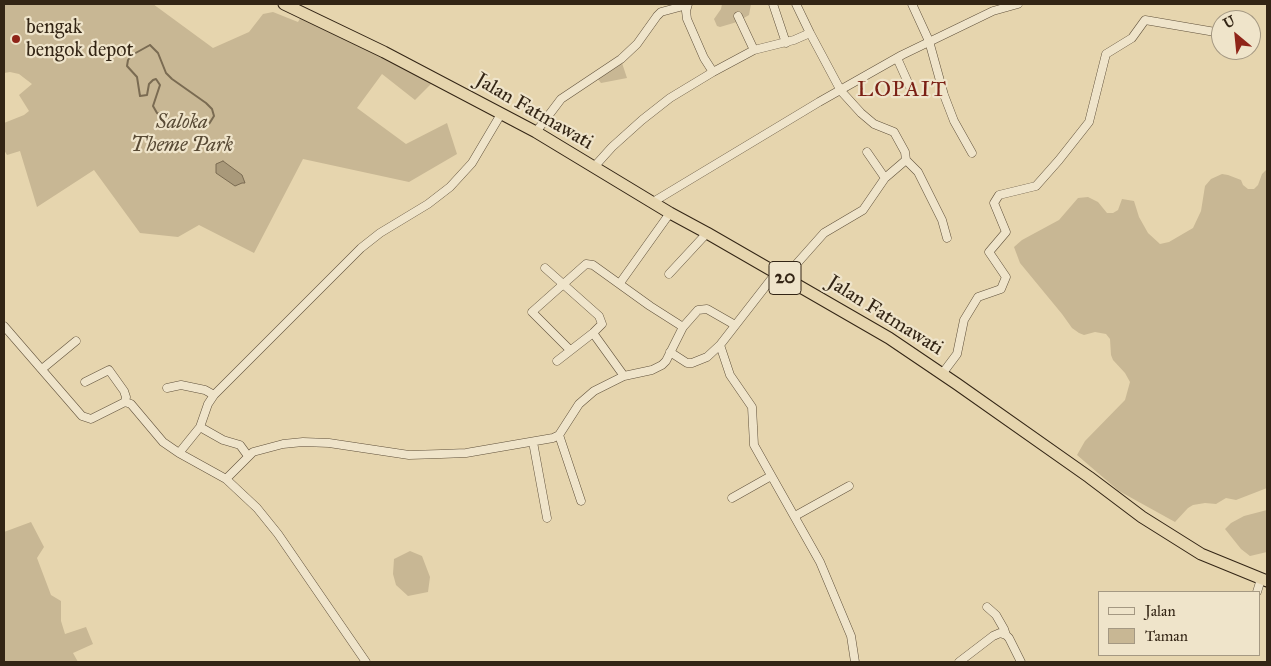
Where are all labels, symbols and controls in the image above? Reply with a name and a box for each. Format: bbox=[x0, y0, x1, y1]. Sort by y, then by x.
north arrow bbox=[1211, 10, 1261, 60]
text: U bbox=[1220, 12, 1238, 32]
place label: bengak bengok depot bbox=[26, 16, 134, 63]
marker: bengak bengok depot bbox=[10, 33, 22, 45]
street label: Jalan Fatmawati bbox=[471, 69, 597, 155]
district label: LOPAIT bbox=[856, 78, 948, 104]
park label: Saloka Theme Park bbox=[131, 111, 233, 158]
road number: 20 bbox=[769, 262, 801, 294]
street label: Jalan Fatmawati bbox=[823, 271, 947, 361]
legend bbox=[1098, 591, 1261, 656]
text: Jalan bbox=[1145, 602, 1176, 620]
text: Taman bbox=[1145, 627, 1188, 645]

